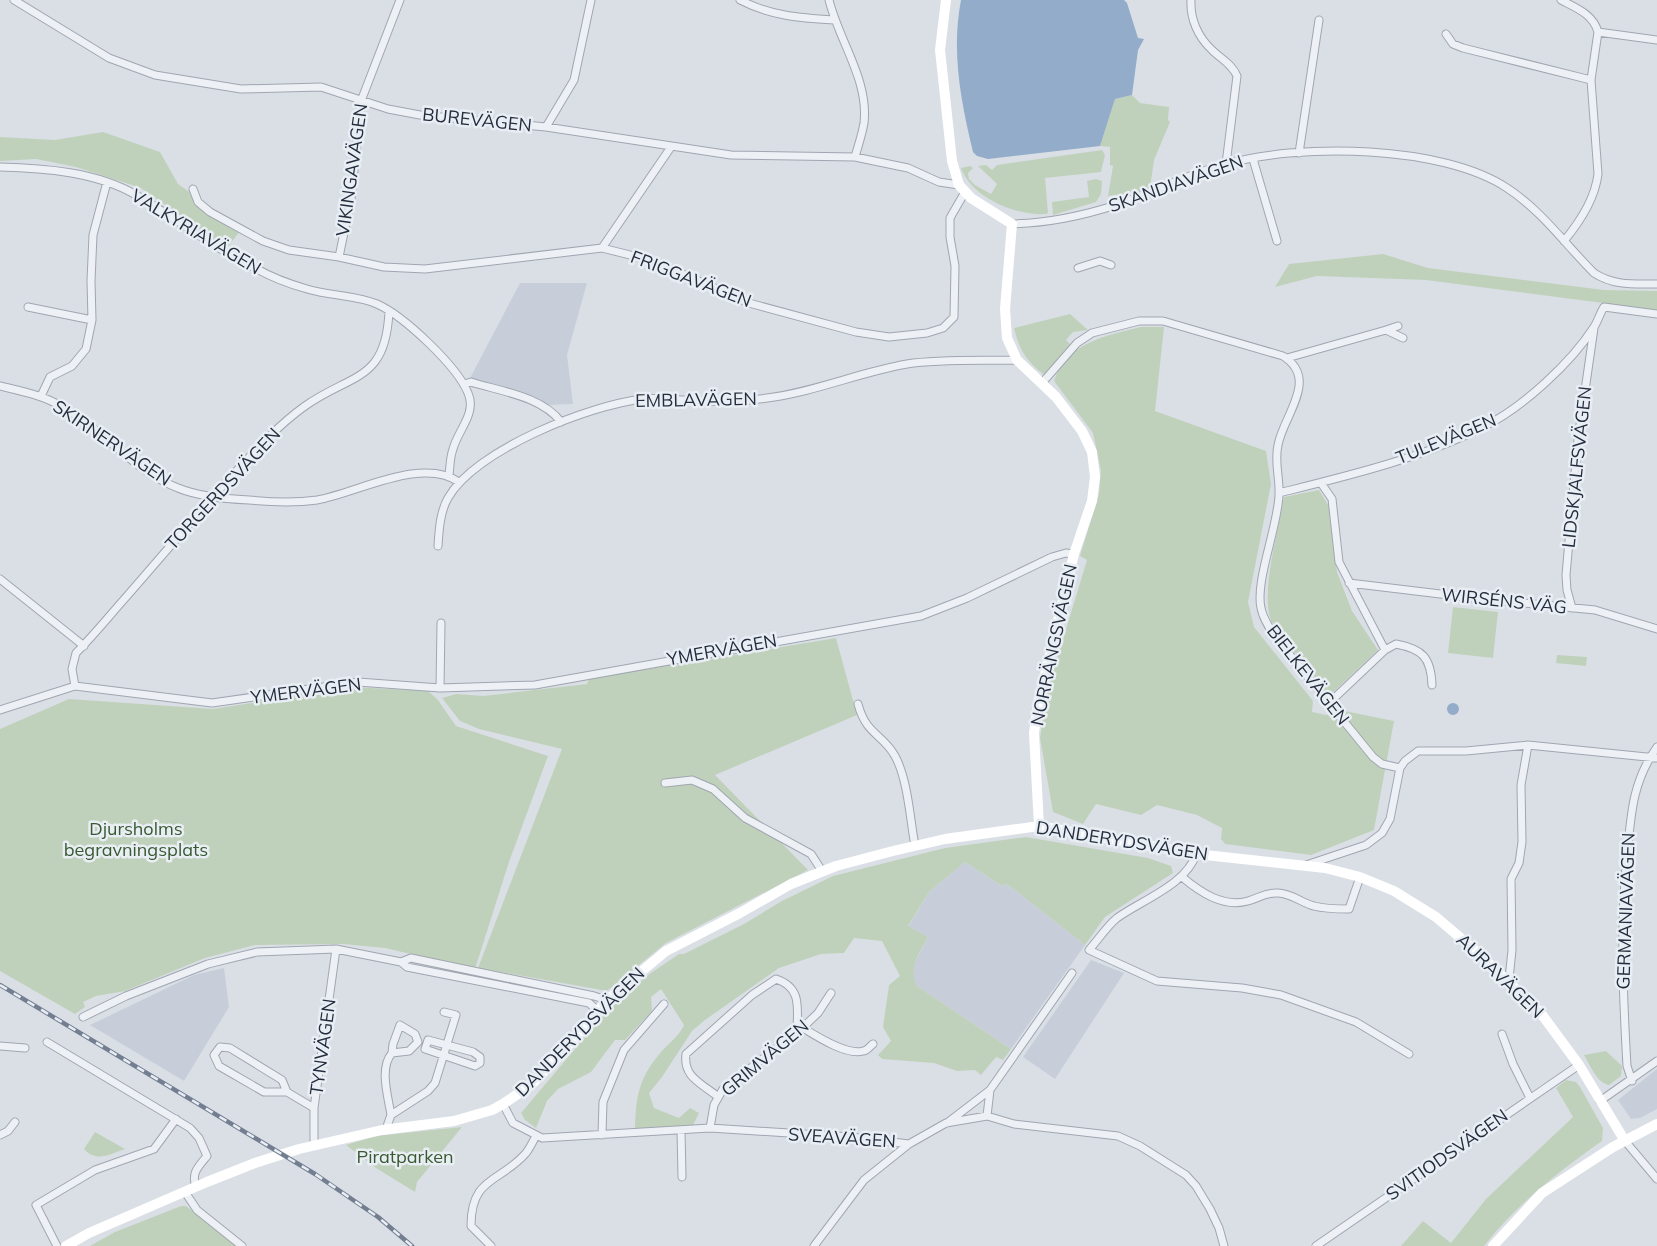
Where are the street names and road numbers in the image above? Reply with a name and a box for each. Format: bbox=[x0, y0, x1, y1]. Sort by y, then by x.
street label: VIKINGAVÄGEN bbox=[331, 102, 372, 238]
street label: BUREVÄGEN bbox=[421, 102, 533, 137]
street label: SKANDIAVÄGEN bbox=[1105, 150, 1246, 217]
street label: VALKYRIAVÄGEN bbox=[127, 184, 266, 279]
street label: FRIGGAVÄGEN bbox=[628, 245, 755, 312]
street label: LIDSKJALFSVÄGEN bbox=[1557, 385, 1596, 549]
street label: EMBLAVÄGEN bbox=[635, 387, 757, 412]
street label: SKIRNERVÄGEN bbox=[49, 395, 176, 491]
street label: TULEVÄGEN bbox=[1392, 408, 1499, 469]
street label: TORGERDSVÄGEN bbox=[160, 423, 285, 555]
street label: NORRÄNGSVÄGEN bbox=[1025, 562, 1082, 728]
street label: WIRSÉNS VÄG bbox=[1440, 582, 1568, 619]
street label: BIELKEVÄGEN bbox=[1262, 620, 1355, 729]
street label: YMERVÄGEN bbox=[664, 629, 779, 671]
street label: YMERVÄGEN bbox=[248, 672, 363, 709]
street label: DANDERYDSVÄGEN bbox=[1035, 816, 1210, 865]
street label: GERMANIAVÄGEN bbox=[1611, 832, 1640, 990]
street label: AURAVÄGEN bbox=[1452, 928, 1549, 1023]
street label: DANDERYDSVÄGEN bbox=[510, 962, 649, 1101]
street label: TYNVÄGEN bbox=[304, 997, 341, 1097]
street label: GRIMVÄGEN bbox=[716, 1014, 813, 1101]
street label: SVITIODSVÄGEN bbox=[1381, 1104, 1512, 1205]
street label: SVEAVÄGEN bbox=[787, 1122, 897, 1153]

